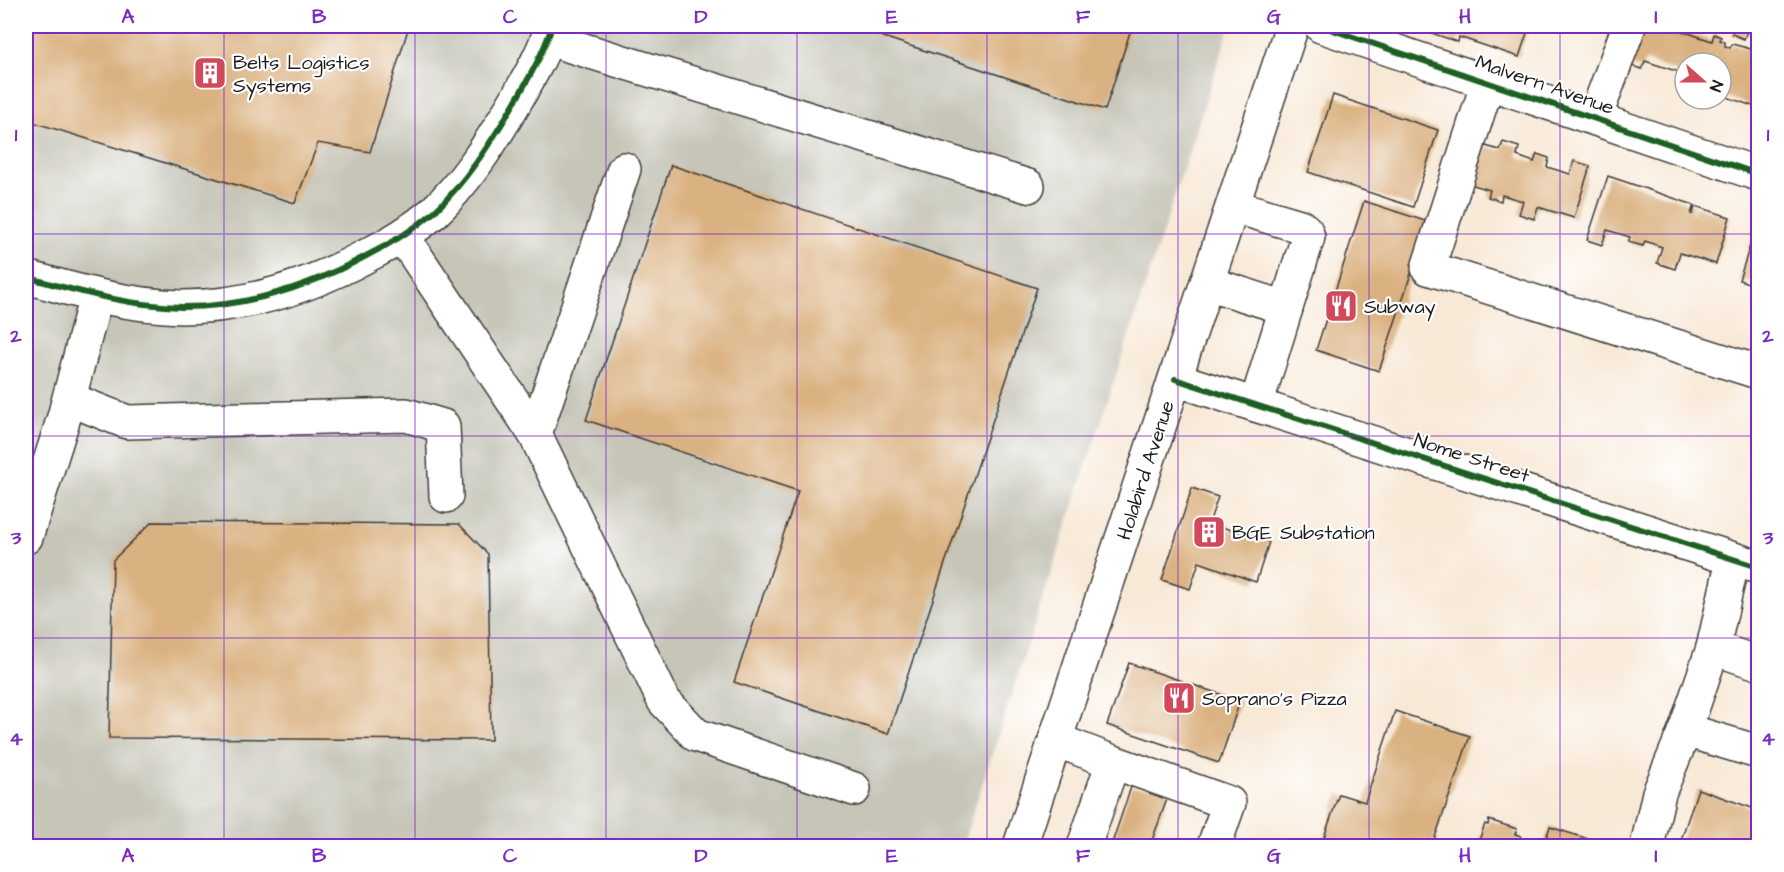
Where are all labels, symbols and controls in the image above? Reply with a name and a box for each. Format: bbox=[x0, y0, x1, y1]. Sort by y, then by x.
text: A bbox=[122, 3, 135, 31]
text: B bbox=[312, 3, 327, 31]
text: C bbox=[503, 3, 518, 31]
text: D bbox=[695, 3, 708, 31]
text: E bbox=[886, 3, 898, 31]
text: F bbox=[1076, 3, 1091, 31]
text: G bbox=[1267, 3, 1281, 31]
text: H bbox=[1459, 3, 1471, 31]
text: I bbox=[1654, 3, 1658, 31]
street label: Malvern Avenue bbox=[1472, 48, 1618, 122]
place label: Belts Logistics Systems bbox=[233, 49, 370, 101]
north arrow bbox=[1673, 51, 1733, 111]
building icon: Belts Logistics Systems bbox=[192, 55, 228, 91]
text: N bbox=[1704, 77, 1728, 95]
text: 1 bbox=[15, 121, 18, 149]
text: 1 bbox=[1767, 121, 1770, 149]
restaurant icon: Subway bbox=[1323, 288, 1359, 324]
place label: Subway bbox=[1364, 293, 1436, 322]
text: 2 bbox=[9, 322, 22, 350]
text: 2 bbox=[1761, 322, 1774, 350]
street label: Holabird Avenue bbox=[1110, 397, 1182, 544]
street label: Nome Street bbox=[1410, 426, 1533, 490]
building icon: BGE Substation bbox=[1191, 514, 1227, 550]
place label: BGE Substation bbox=[1232, 519, 1375, 547]
text: 3 bbox=[10, 524, 22, 552]
text: 3 bbox=[1762, 524, 1774, 552]
restaurant icon: Soprano's Pizza bbox=[1161, 680, 1197, 716]
place label: Soprano's Pizza bbox=[1202, 685, 1347, 713]
text: 4 bbox=[9, 725, 23, 753]
text: 4 bbox=[1761, 725, 1775, 753]
text: A bbox=[122, 842, 135, 870]
text: B bbox=[312, 842, 327, 870]
text: C bbox=[503, 842, 518, 870]
text: D bbox=[695, 842, 708, 870]
text: E bbox=[886, 842, 898, 870]
text: F bbox=[1076, 842, 1091, 870]
text: G bbox=[1267, 842, 1281, 870]
text: H bbox=[1459, 842, 1471, 870]
text: I bbox=[1654, 842, 1658, 870]

